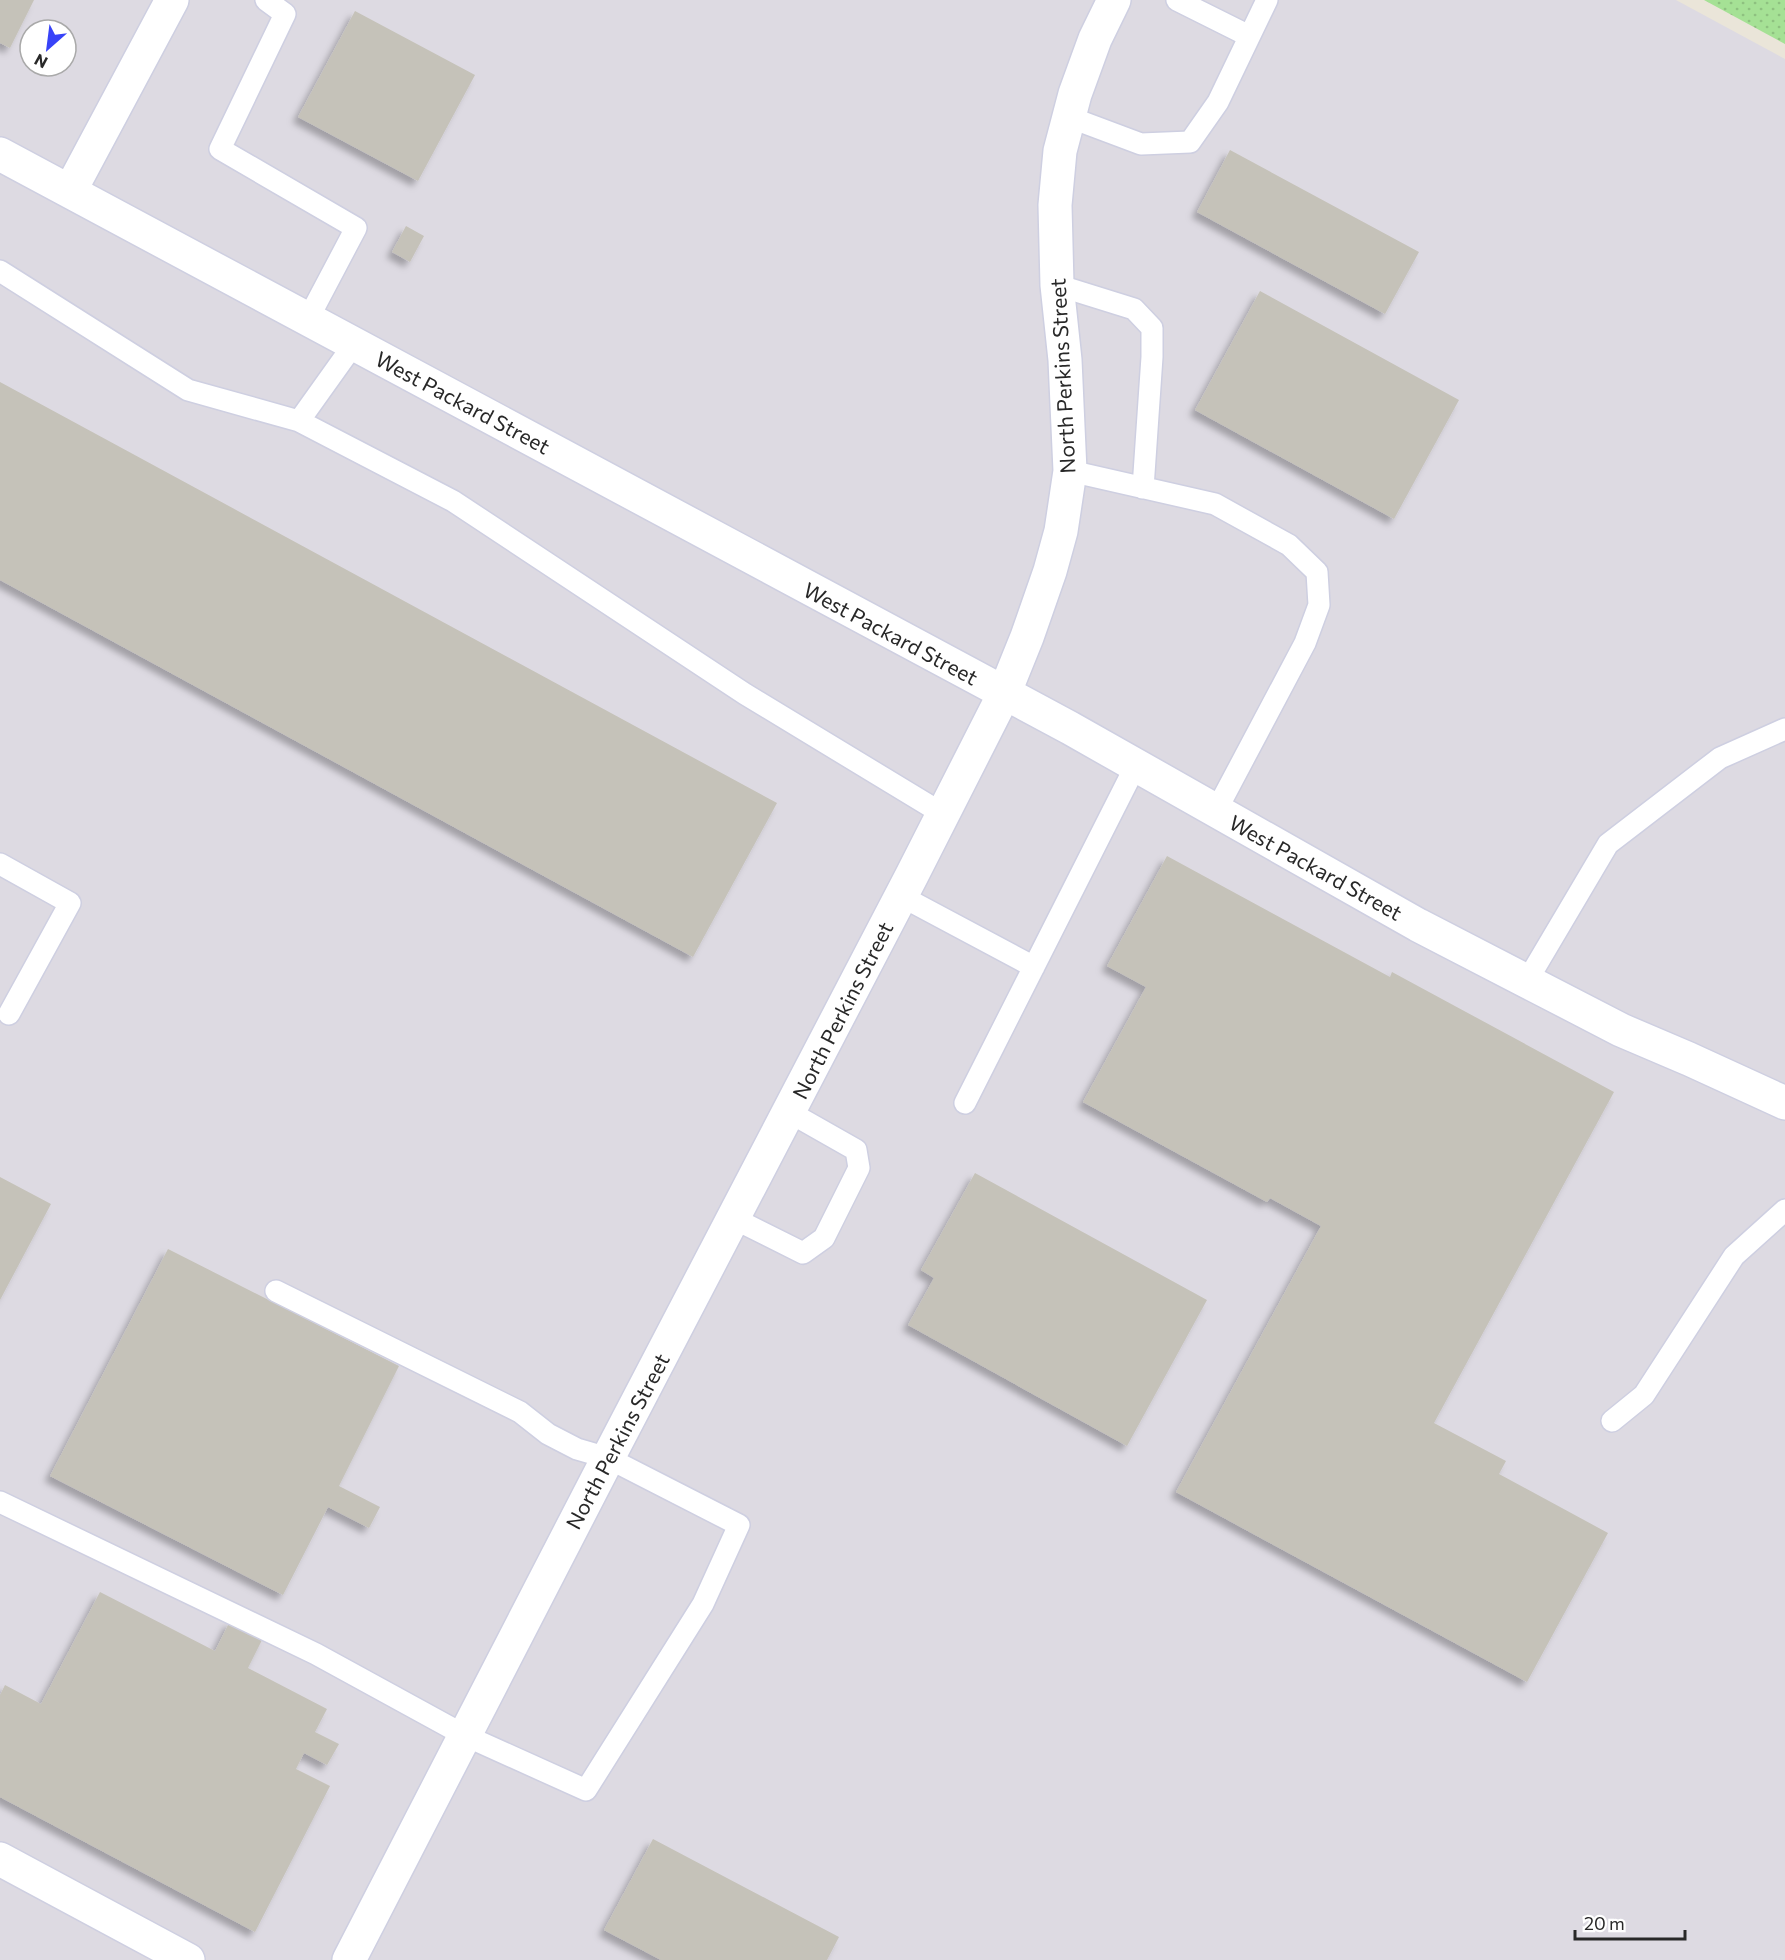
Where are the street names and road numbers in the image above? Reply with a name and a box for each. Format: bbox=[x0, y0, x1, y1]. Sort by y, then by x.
street label: North Perkins Street bbox=[1044, 278, 1080, 474]
street label: West Packard Street bbox=[372, 346, 554, 458]
street label: West Packard Street bbox=[800, 577, 982, 689]
street label: West Packard Street bbox=[1225, 809, 1407, 925]
street label: North Perkins Street bbox=[786, 917, 898, 1103]
street label: North Perkins Street bbox=[560, 1349, 674, 1533]

